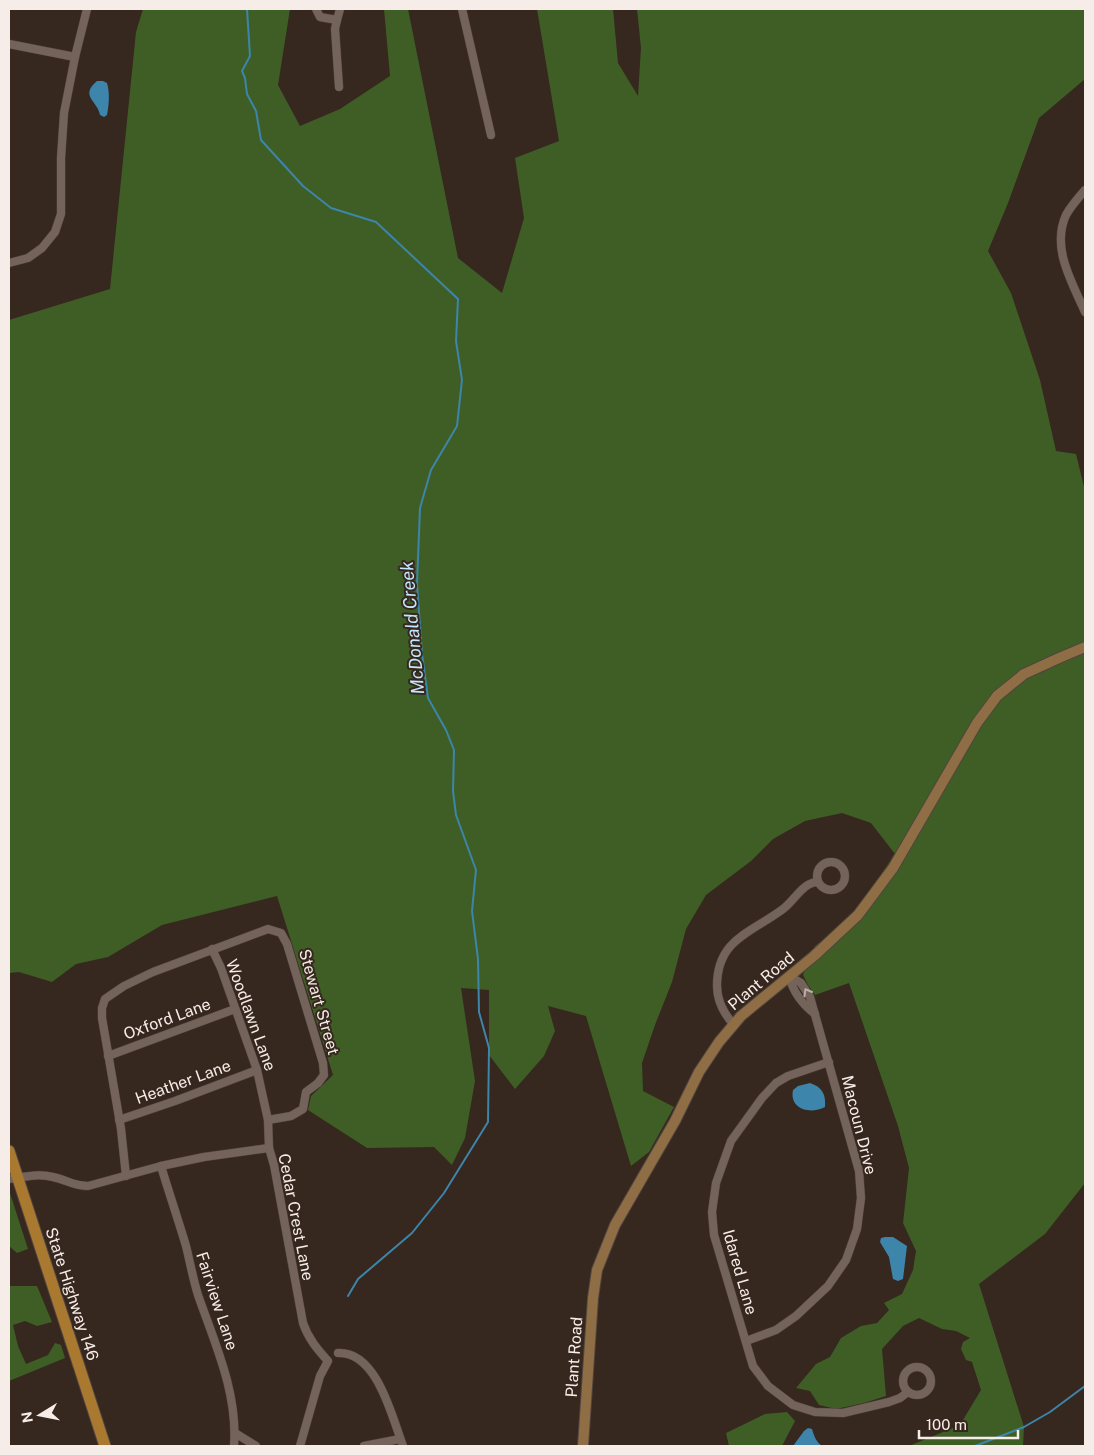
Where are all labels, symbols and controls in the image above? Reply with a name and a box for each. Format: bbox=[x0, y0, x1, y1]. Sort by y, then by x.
water label: McDonald Creek bbox=[396, 560, 428, 695]
street label: Stewart Street bbox=[295, 947, 343, 1057]
street label: Plant Road bbox=[724, 948, 798, 1014]
street label: Woodlawn Lane bbox=[222, 957, 280, 1073]
one-way arrow bbox=[803, 988, 813, 997]
street label: Oxford Lane bbox=[121, 994, 213, 1044]
street label: Heather Lane bbox=[133, 1056, 233, 1108]
street label: Macoun Drive bbox=[838, 1073, 880, 1177]
street label: Cedar Crest Lane bbox=[274, 1152, 318, 1282]
street label: State Highway 146 bbox=[42, 1225, 102, 1363]
street label: Idared Lane bbox=[719, 1227, 761, 1317]
street label: Fairview Lane bbox=[192, 1249, 242, 1353]
street label: Plant Road bbox=[562, 1316, 586, 1398]
north arrow bbox=[15, 1390, 65, 1440]
scale bar bbox=[919, 1408, 1018, 1440]
text: N bbox=[18, 1410, 36, 1424]
text: 100 m bbox=[926, 1416, 967, 1433]

